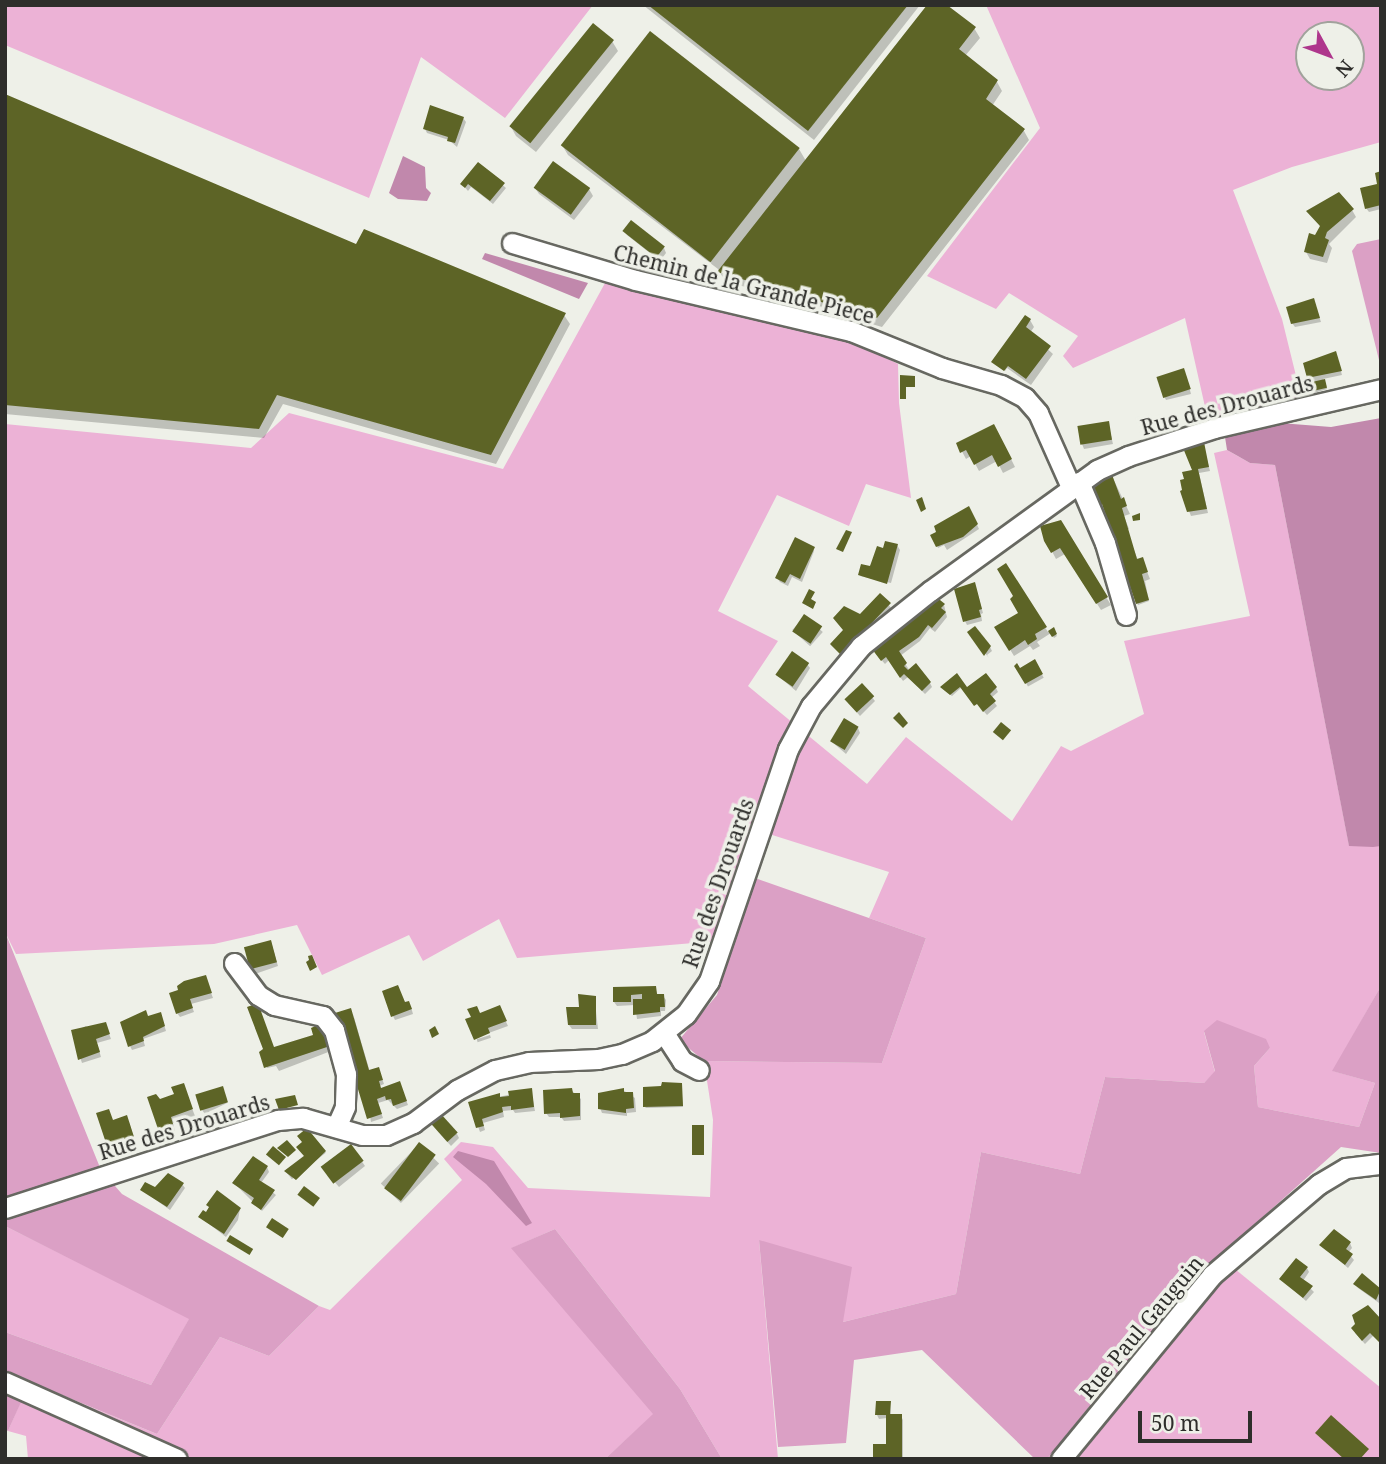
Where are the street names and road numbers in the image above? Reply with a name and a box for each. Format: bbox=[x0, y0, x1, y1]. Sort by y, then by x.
street label: Chemin de la Grande Piece bbox=[611, 239, 877, 329]
street label: Rue des Drouards bbox=[1138, 370, 1316, 440]
street label: Rue des Drouards bbox=[677, 795, 759, 971]
street label: Rue des Drouards bbox=[95, 1089, 273, 1165]
street label: Rue Paul Gauguin bbox=[1074, 1250, 1208, 1404]

